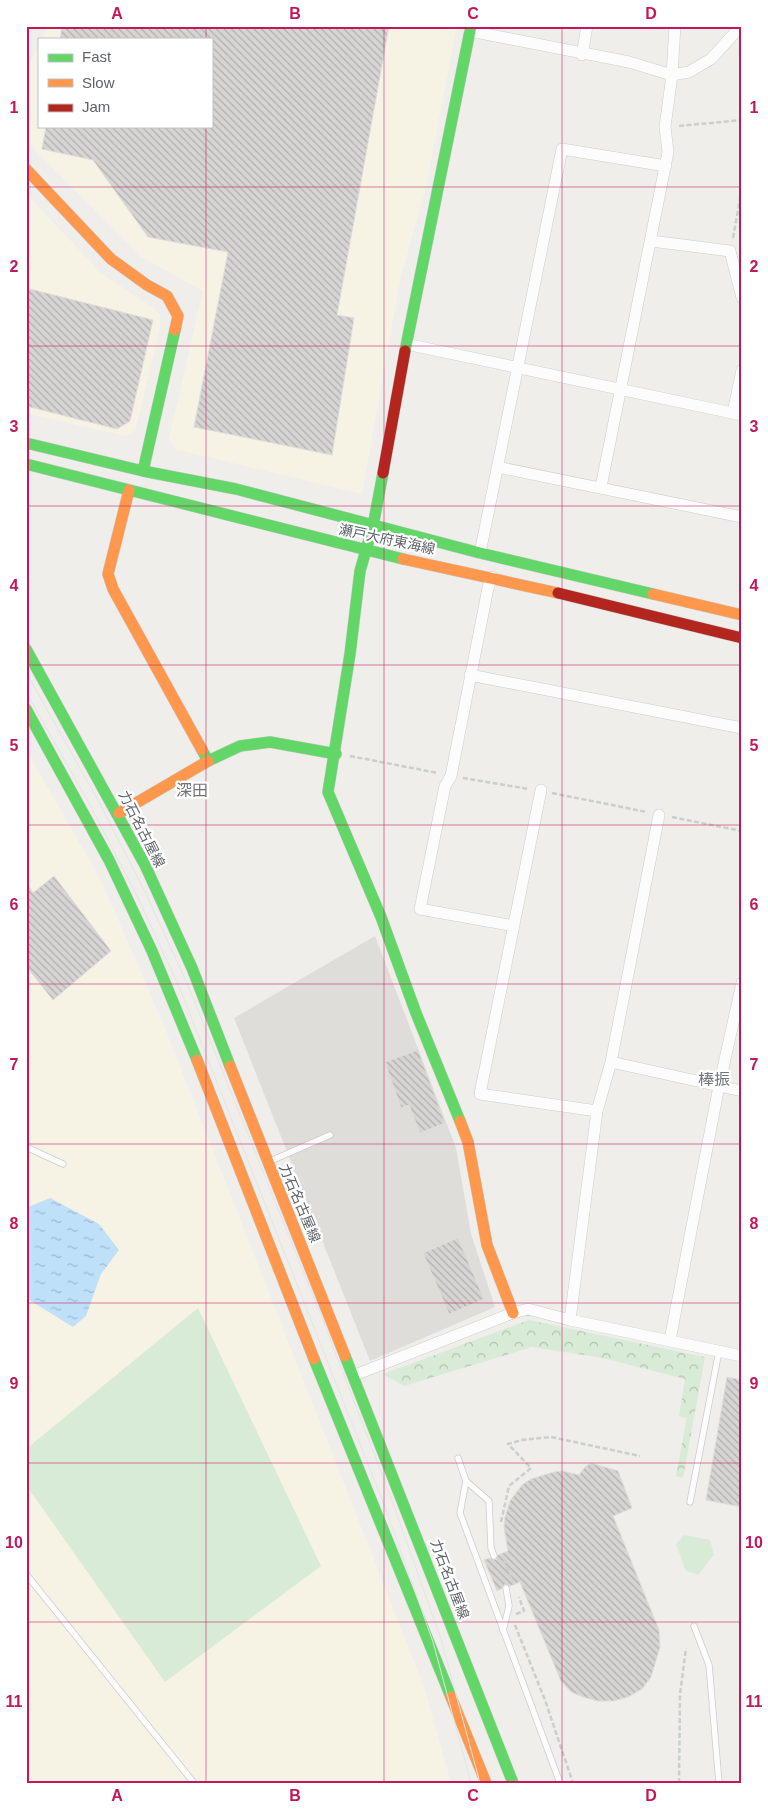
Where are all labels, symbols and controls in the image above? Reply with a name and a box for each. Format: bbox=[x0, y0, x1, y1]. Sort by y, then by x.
text: A bbox=[111, 5, 123, 22]
text: B bbox=[289, 5, 301, 22]
text: C bbox=[467, 5, 479, 22]
text: D bbox=[645, 5, 657, 22]
legend bbox=[38, 38, 212, 128]
text: Fast bbox=[82, 48, 112, 65]
text: Slow bbox=[82, 74, 115, 91]
text: Jam bbox=[82, 98, 110, 115]
text: 1 bbox=[10, 99, 19, 116]
text: 1 bbox=[750, 99, 759, 116]
text: 2 bbox=[10, 258, 19, 275]
text: 2 bbox=[750, 258, 759, 275]
text: 3 bbox=[10, 418, 19, 435]
text: 3 bbox=[750, 418, 759, 435]
street label: 瀬戸大府東海線 bbox=[337, 521, 437, 557]
text: 4 bbox=[10, 577, 19, 594]
text: 4 bbox=[750, 577, 759, 594]
text: 5 bbox=[10, 737, 19, 754]
text: 5 bbox=[750, 737, 759, 754]
district label: 深田 bbox=[176, 782, 208, 799]
street label: 力石名古屋線 bbox=[116, 788, 168, 870]
text: 6 bbox=[10, 896, 19, 913]
text: 6 bbox=[750, 896, 759, 913]
text: 7 bbox=[10, 1056, 19, 1073]
text: 7 bbox=[750, 1056, 759, 1073]
district label: 棒振 bbox=[698, 1071, 730, 1088]
street label: 力石名古屋線 bbox=[276, 1161, 324, 1245]
text: 8 bbox=[10, 1215, 19, 1232]
text: 8 bbox=[750, 1215, 759, 1232]
text: 9 bbox=[10, 1375, 19, 1392]
text: 9 bbox=[750, 1375, 759, 1392]
text: 10 bbox=[5, 1534, 23, 1551]
text: 10 bbox=[745, 1534, 763, 1551]
street label: 力石名古屋線 bbox=[427, 1537, 473, 1621]
text: 11 bbox=[6, 1693, 23, 1710]
text: 11 bbox=[746, 1693, 763, 1710]
text: A bbox=[111, 1787, 123, 1804]
text: B bbox=[289, 1787, 301, 1804]
text: C bbox=[467, 1787, 479, 1804]
text: D bbox=[645, 1787, 657, 1804]

